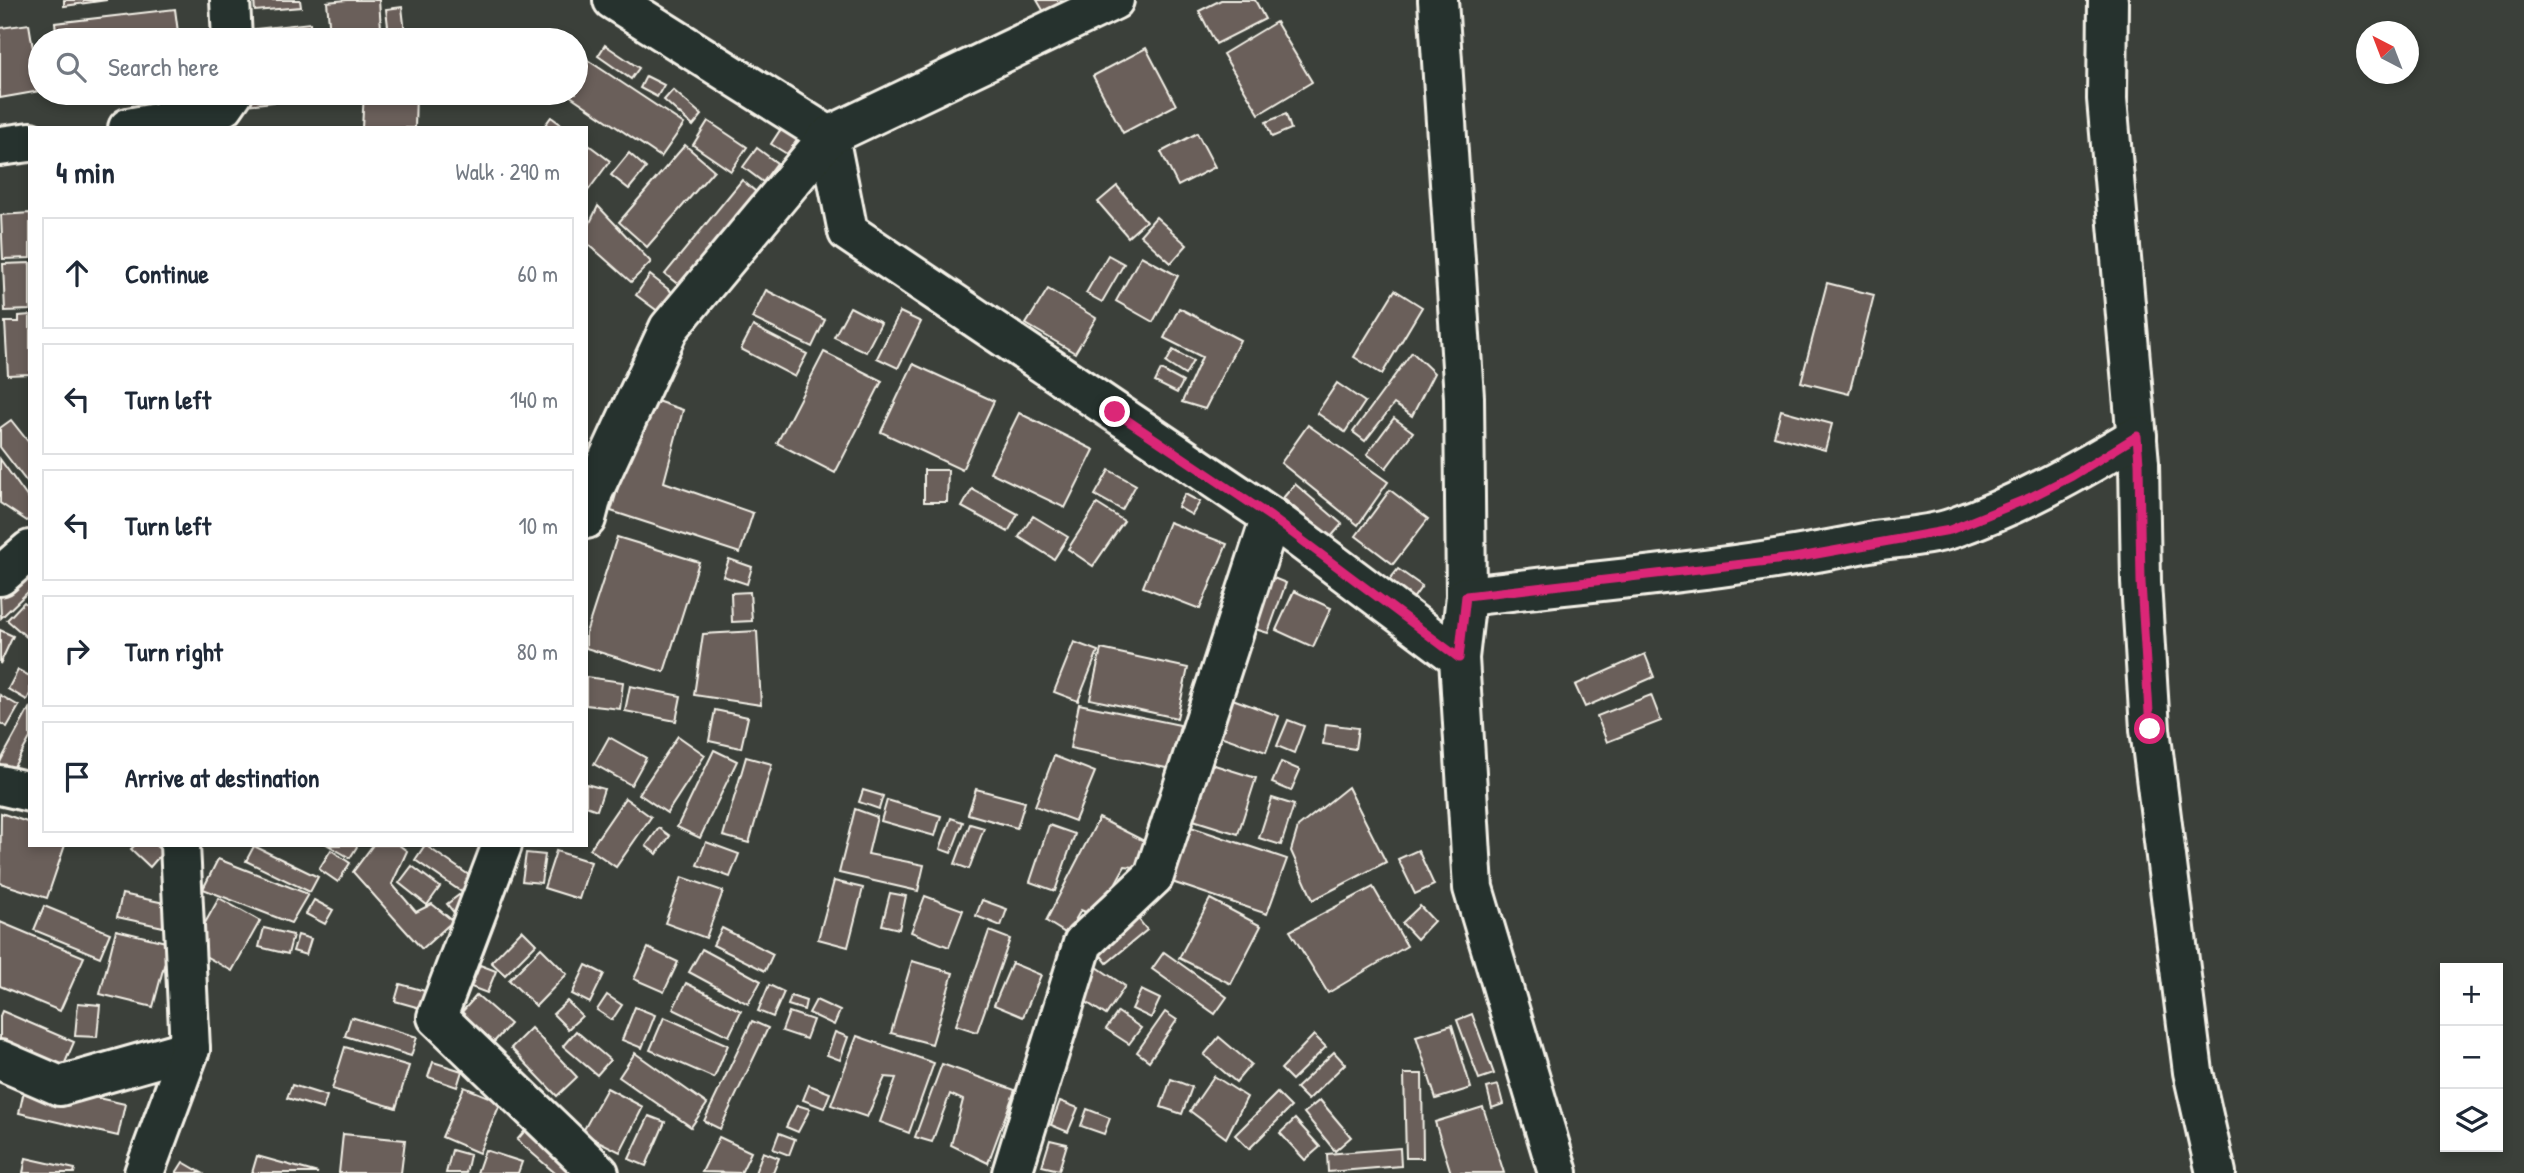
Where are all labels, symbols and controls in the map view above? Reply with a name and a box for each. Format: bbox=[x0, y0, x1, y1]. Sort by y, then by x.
north arrow bbox=[2356, 21, 2419, 84]
search box bbox=[28, 28, 588, 105]
icon: search bbox=[52, 48, 90, 86]
text: Search here bbox=[108, 49, 219, 84]
text: 4 min bbox=[56, 152, 115, 192]
text: Walk · 290 m bbox=[456, 156, 560, 187]
icon: ahead bbox=[58, 254, 96, 292]
text: Continue bbox=[125, 256, 209, 291]
text: 60 m bbox=[518, 258, 558, 289]
icon: left bbox=[58, 380, 96, 418]
text: Turn left bbox=[125, 382, 211, 417]
text: 140 m bbox=[510, 384, 558, 415]
route end bbox=[1099, 396, 1130, 427]
icon: left bbox=[58, 506, 96, 544]
text: Turn left bbox=[125, 508, 211, 543]
text: 10 m bbox=[518, 510, 558, 541]
icon: right bbox=[58, 632, 96, 670]
text: Turn right bbox=[125, 634, 223, 669]
text: 80 m bbox=[517, 636, 558, 667]
route start bbox=[2134, 713, 2165, 744]
icon: arrive bbox=[58, 758, 96, 796]
text: Arrive at destination bbox=[125, 760, 320, 795]
map controls bbox=[2440, 963, 2503, 1152]
button: + bbox=[2440, 963, 2503, 1026]
button: − bbox=[2440, 1026, 2503, 1089]
button: layers bbox=[2440, 1089, 2503, 1152]

